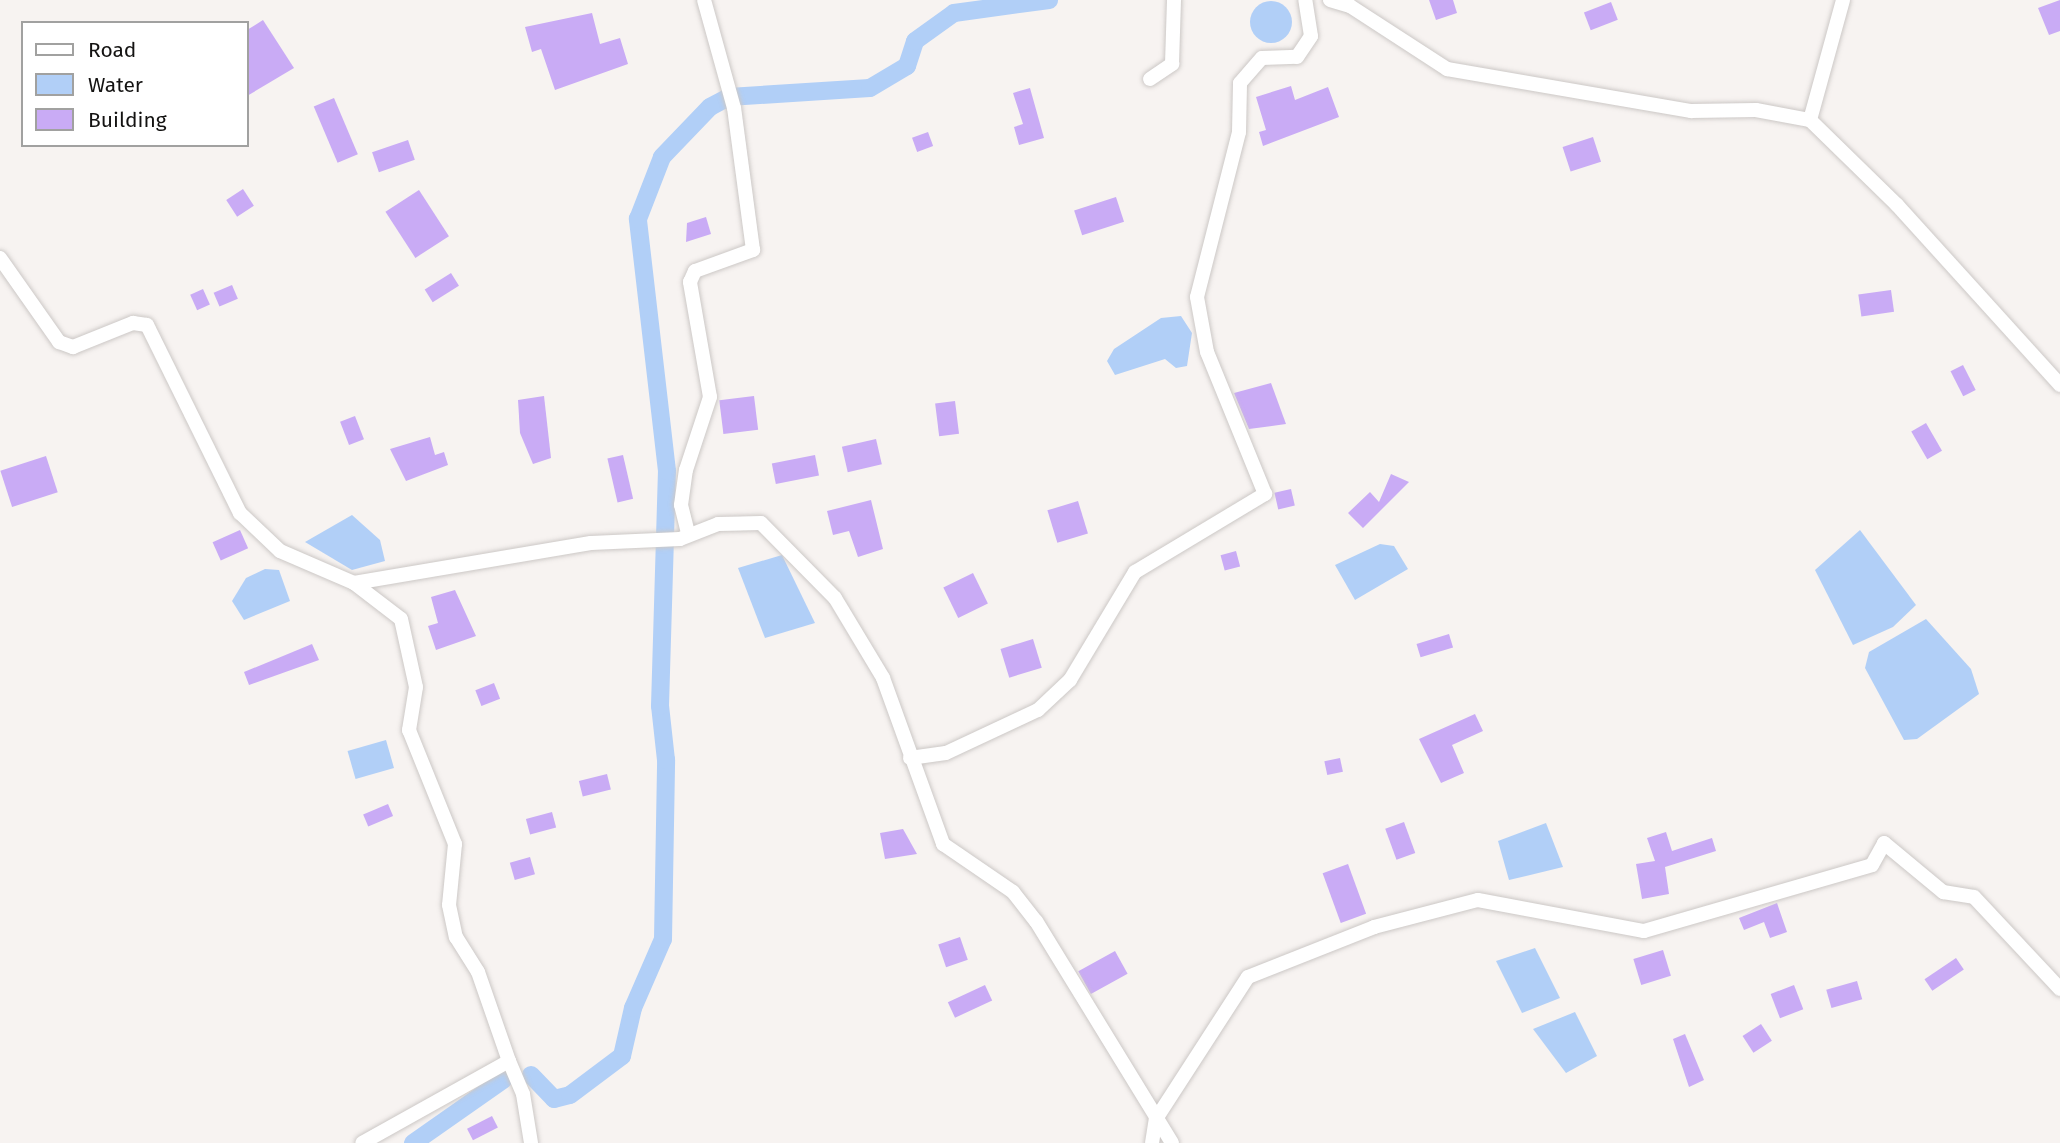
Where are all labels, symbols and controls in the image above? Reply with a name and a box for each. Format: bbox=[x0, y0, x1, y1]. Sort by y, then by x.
legend bbox=[21, 21, 248, 147]
text: Road bbox=[88, 37, 136, 63]
text: Water bbox=[88, 72, 143, 98]
text: Building bbox=[88, 107, 167, 133]

